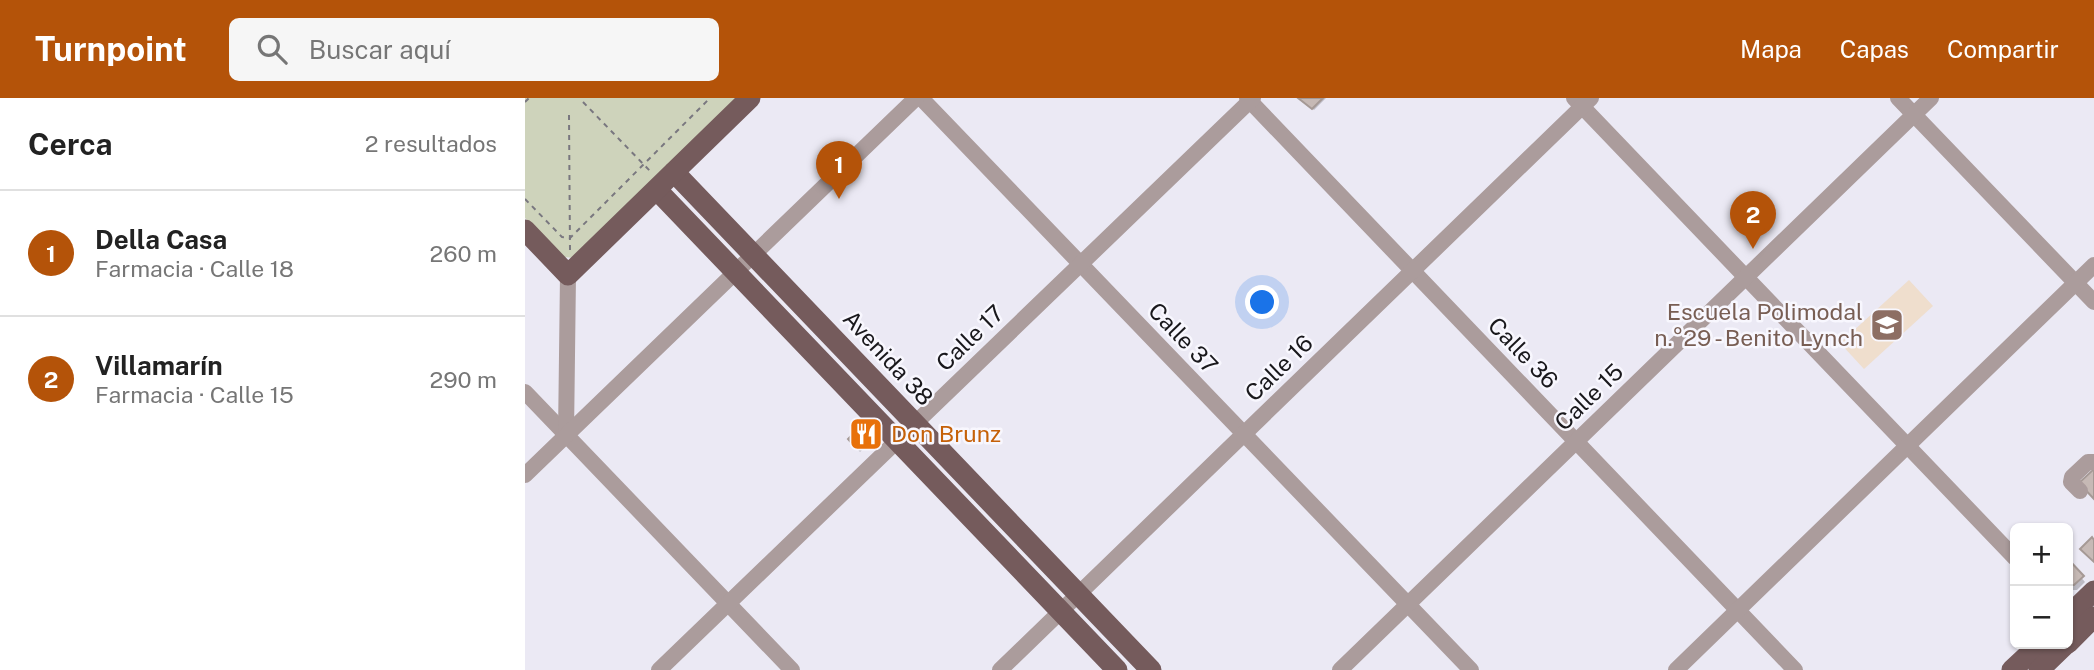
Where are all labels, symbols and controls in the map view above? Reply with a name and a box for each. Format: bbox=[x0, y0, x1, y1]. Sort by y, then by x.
search box bbox=[229, 18, 719, 81]
text: Turnpoint bbox=[35, 30, 187, 68]
icon: search bbox=[253, 30, 291, 68]
text: Buscar aquí bbox=[309, 34, 451, 65]
text: Mapa bbox=[1740, 35, 1802, 63]
text: Capas bbox=[1840, 35, 1909, 63]
text: Compartir bbox=[1947, 35, 2059, 63]
text: Cerca bbox=[28, 126, 113, 162]
text: 2 resultados bbox=[365, 130, 497, 157]
pin: 1 bbox=[816, 141, 862, 199]
pin: 2 bbox=[1730, 191, 1776, 249]
text: Della Casa bbox=[95, 224, 227, 255]
text: 1 bbox=[46, 240, 56, 267]
text: 260 m bbox=[430, 240, 497, 267]
text: Farmacia · Calle 18 bbox=[95, 255, 294, 282]
your location bbox=[1245, 285, 1279, 319]
street label: Calle 37 bbox=[1143, 297, 1224, 379]
place label: Escuela Polimodal n.°29 - Benito Lynch bbox=[1654, 298, 1863, 351]
street label: Calle 17 bbox=[930, 299, 1009, 376]
street label: Avenida 38 bbox=[838, 305, 939, 411]
school or university icon: Escuela Polimodal n.°29 - Benito Lynch bbox=[1868, 306, 1906, 344]
street label: Calle 36 bbox=[1483, 311, 1564, 394]
street label: Calle 16 bbox=[1239, 329, 1318, 406]
text: Villamarín bbox=[95, 350, 223, 381]
street label: Calle 15 bbox=[1549, 358, 1628, 436]
text: 2 bbox=[44, 366, 58, 393]
text: 290 m bbox=[430, 366, 497, 393]
text: Farmacia · Calle 15 bbox=[95, 381, 294, 408]
restaurant icon: Don Brunz bbox=[847, 415, 885, 453]
place label: Don Brunz bbox=[891, 420, 1001, 447]
map controls bbox=[2010, 523, 2073, 649]
button: + bbox=[2010, 523, 2073, 586]
button: − bbox=[2010, 586, 2073, 649]

